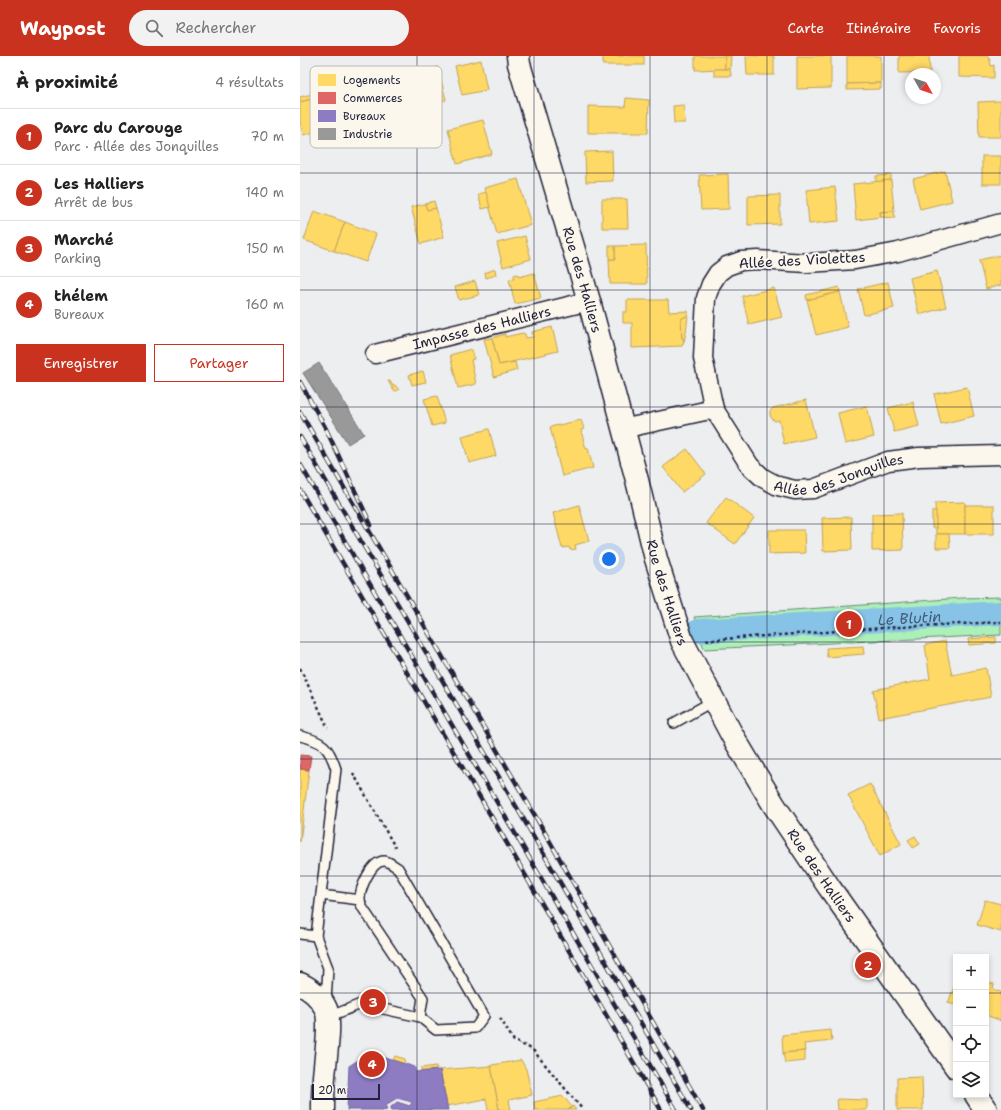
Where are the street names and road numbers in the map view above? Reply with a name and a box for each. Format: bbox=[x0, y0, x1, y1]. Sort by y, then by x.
street label: Rue des Halliers bbox=[559, 225, 606, 335]
street label: Allée des Violettes bbox=[738, 248, 866, 272]
street label: Impasse des Halliers bbox=[411, 302, 553, 353]
street label: Allée des Jonquilles bbox=[772, 450, 905, 499]
street label: Rue des Halliers bbox=[643, 538, 692, 649]
street label: Rue des Halliers bbox=[783, 825, 860, 926]

